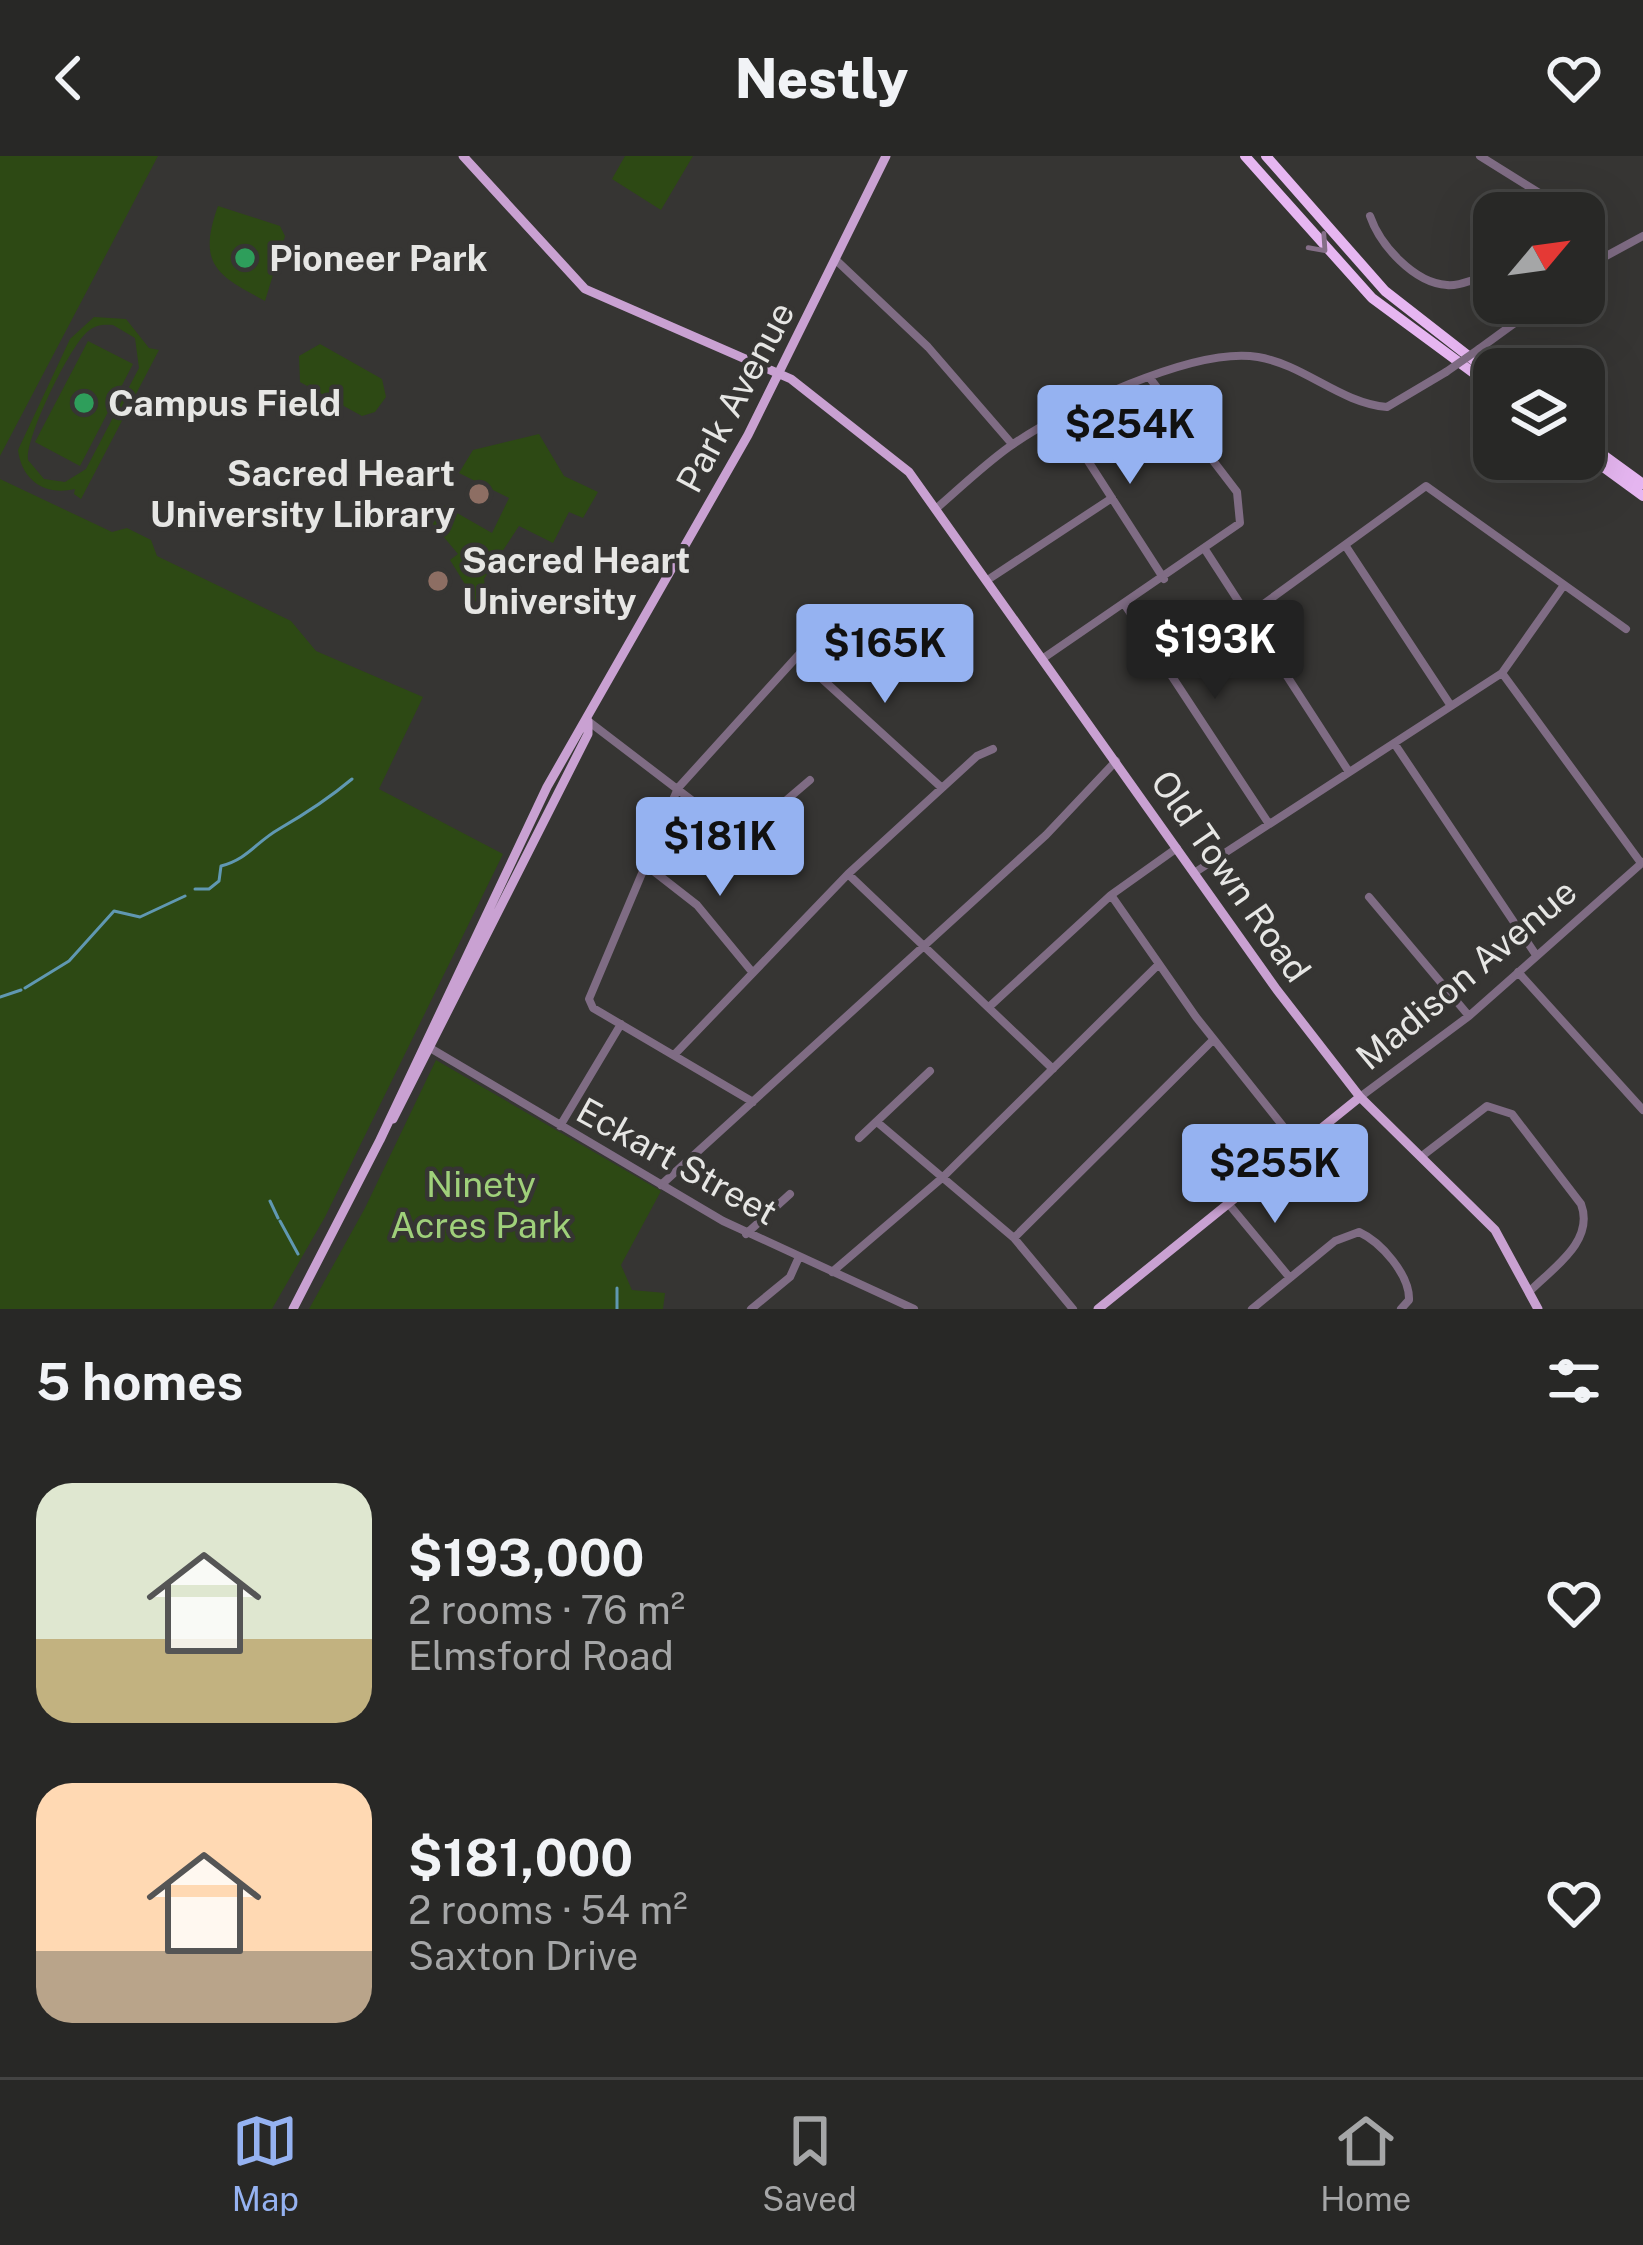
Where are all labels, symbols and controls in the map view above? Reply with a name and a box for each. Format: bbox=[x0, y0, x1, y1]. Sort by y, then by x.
icon: back bbox=[36, 45, 102, 111]
icon: heart bbox=[1541, 45, 1607, 111]
text: Nestly bbox=[735, 47, 908, 110]
north arrow bbox=[1473, 192, 1605, 324]
map controls bbox=[1473, 192, 1605, 480]
one-way arrow bbox=[1306, 232, 1327, 253]
place label: Pioneer Park bbox=[269, 237, 488, 279]
marker: Pioneer Park bbox=[232, 245, 258, 271]
street label: Park Avenue bbox=[667, 295, 803, 499]
button: layers bbox=[1473, 348, 1605, 480]
place label: Campus Field bbox=[108, 382, 341, 424]
pin: $254K bbox=[1046, 385, 1214, 487]
marker: Campus Field bbox=[71, 390, 97, 416]
text: $254K bbox=[1064, 401, 1196, 447]
place label: Sacred Heart University Library bbox=[150, 452, 455, 535]
marker: Sacred Heart University Library bbox=[466, 481, 492, 507]
place label: Sacred Heart University bbox=[462, 539, 690, 622]
marker: Sacred Heart University bbox=[425, 568, 451, 594]
pin: $193K bbox=[1131, 600, 1299, 702]
pin: $165K bbox=[801, 604, 969, 706]
text: $193K bbox=[1154, 616, 1276, 662]
text: $165K bbox=[823, 620, 947, 666]
street label: Old Town Road bbox=[1143, 762, 1319, 990]
pin: $181K bbox=[636, 797, 804, 899]
text: $181K bbox=[663, 813, 777, 859]
street label: Madison Avenue bbox=[1348, 870, 1584, 1078]
street label: Eckart Street bbox=[570, 1089, 784, 1233]
pin: $255K bbox=[1191, 1124, 1359, 1226]
text: $255K bbox=[1209, 1140, 1341, 1186]
park label: Ninety Acres Park bbox=[390, 1163, 572, 1246]
icon: filters bbox=[1541, 1348, 1607, 1414]
text: 5 homes bbox=[36, 1352, 243, 1411]
text: $193,000 bbox=[408, 1528, 644, 1587]
icon: home bbox=[132, 1531, 276, 1675]
icon: heart bbox=[1541, 1570, 1607, 1636]
text: 2 rooms · 76 m² bbox=[408, 1587, 685, 1633]
text: Elmsford Road bbox=[408, 1633, 674, 1679]
text: $181,000 bbox=[408, 1828, 633, 1887]
icon: home bbox=[132, 1831, 276, 1975]
icon: heart bbox=[1541, 1870, 1607, 1936]
text: 2 rooms · 54 m² bbox=[408, 1887, 688, 1933]
text: Saxton Drive bbox=[408, 1933, 638, 1979]
tab: Map bbox=[232, 2108, 299, 2218]
tab: Saved bbox=[762, 2108, 857, 2218]
tab: Home bbox=[1320, 2108, 1411, 2218]

